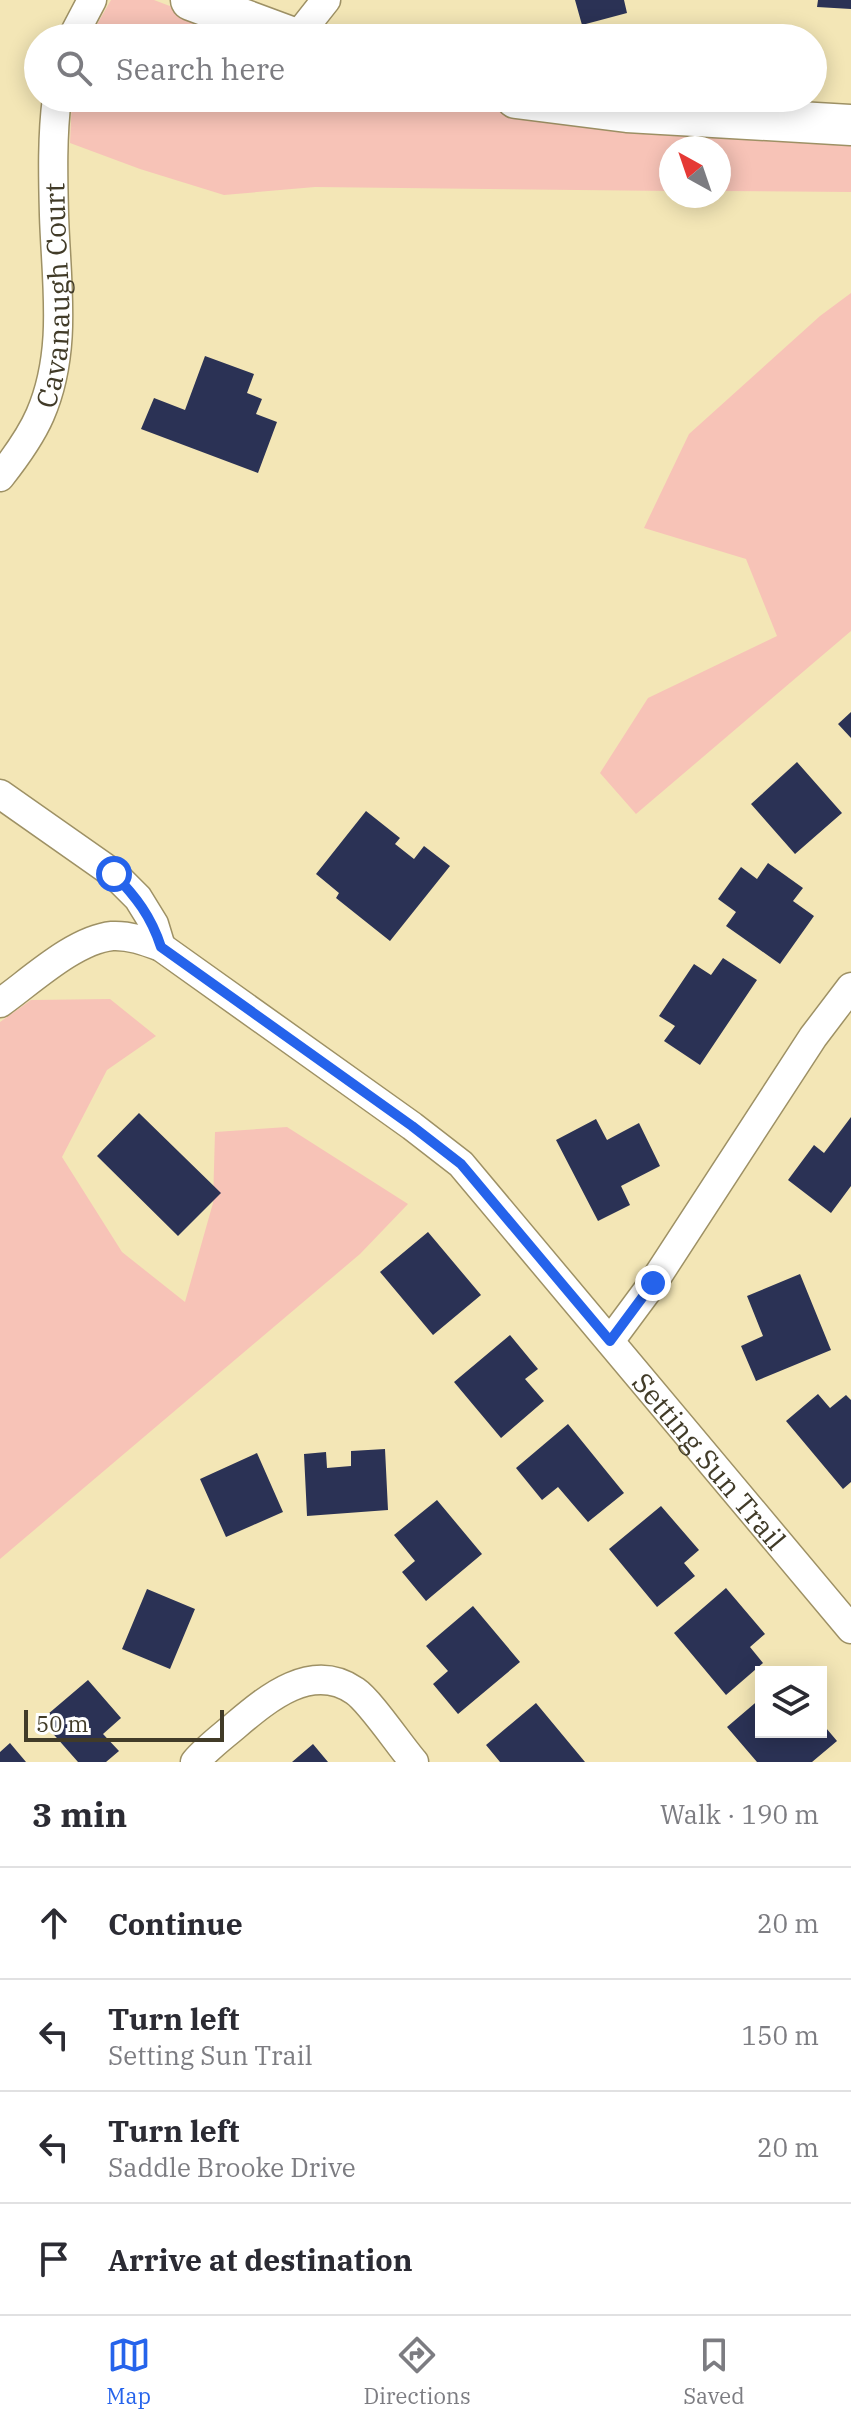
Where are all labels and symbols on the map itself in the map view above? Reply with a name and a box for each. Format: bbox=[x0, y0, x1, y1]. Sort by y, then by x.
north arrow bbox=[659, 136, 731, 208]
street label: Cavanaugh Court bbox=[26, 182, 77, 412]
route start bbox=[96, 856, 132, 892]
route end bbox=[635, 1265, 671, 1301]
street label: Setting Sun Trail bbox=[625, 1364, 795, 1557]
scale bar bbox=[24, 1706, 224, 1742]

